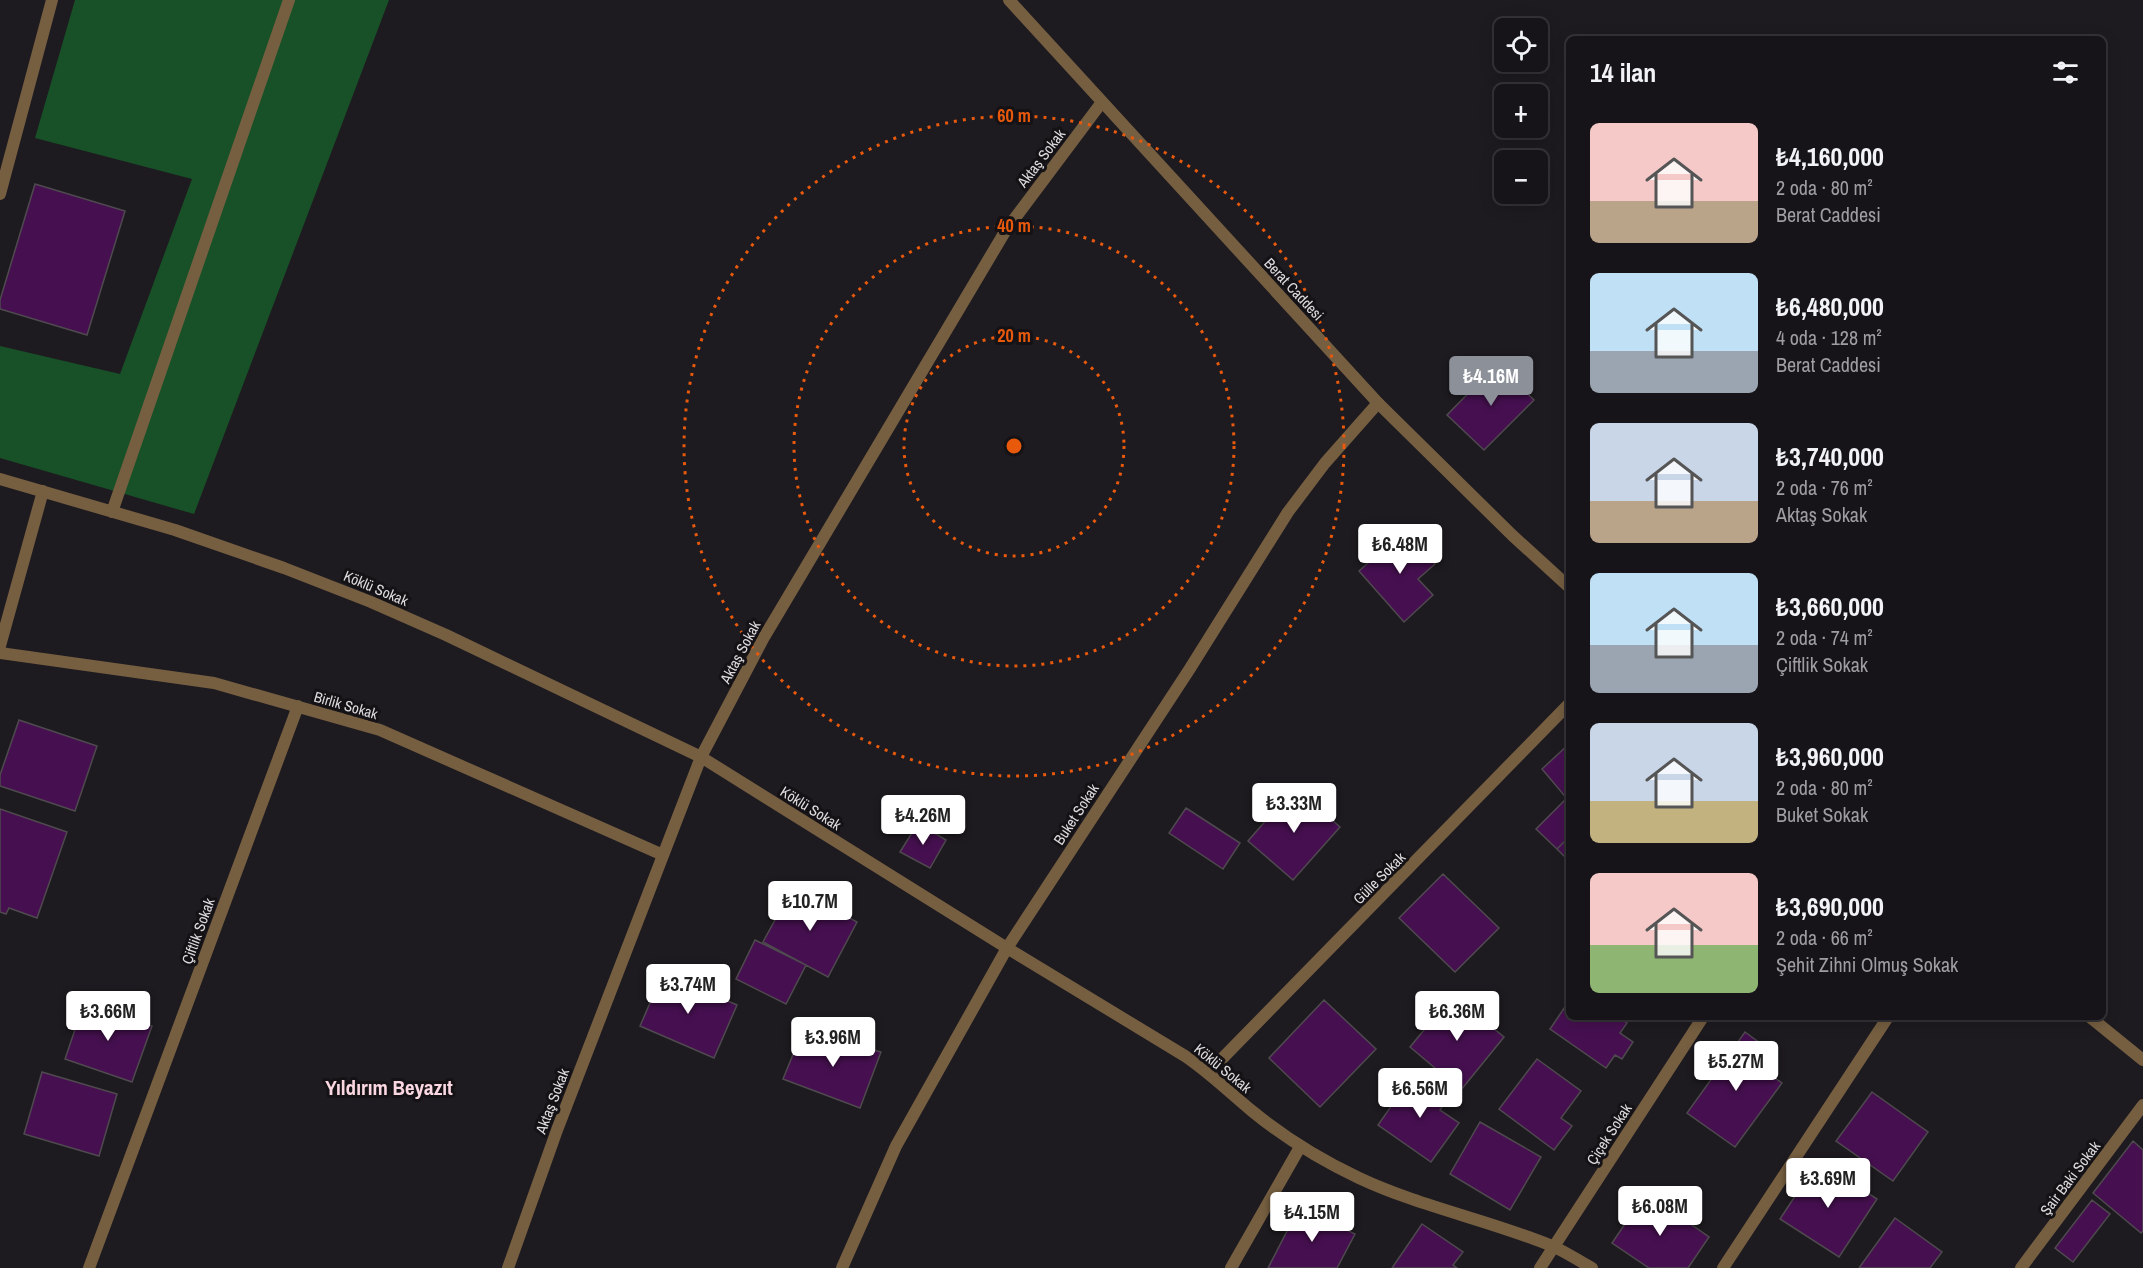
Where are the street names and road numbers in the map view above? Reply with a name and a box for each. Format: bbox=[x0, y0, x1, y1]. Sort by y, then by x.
street label: Aktaş Sokak bbox=[1011, 124, 1070, 192]
street label: Berat Caddesi bbox=[1260, 253, 1328, 325]
street label: Köklü Sokak bbox=[340, 565, 412, 611]
street label: Aktaş Sokak bbox=[714, 616, 766, 688]
street label: Birlik Sokak bbox=[312, 686, 381, 724]
street label: Buket Sokak bbox=[1048, 779, 1104, 849]
street label: Köklü Sokak bbox=[776, 781, 846, 835]
street label: Gülle Sokak bbox=[1348, 847, 1410, 909]
street label: Çiftlik Sokak bbox=[176, 894, 220, 967]
street label: Köklü Sokak bbox=[1190, 1038, 1257, 1098]
street label: Aktaş Sokak bbox=[530, 1065, 574, 1138]
street label: Çiçek Sokak bbox=[1581, 1099, 1637, 1169]
street label: Şair Baki Sokak bbox=[2035, 1136, 2105, 1220]

